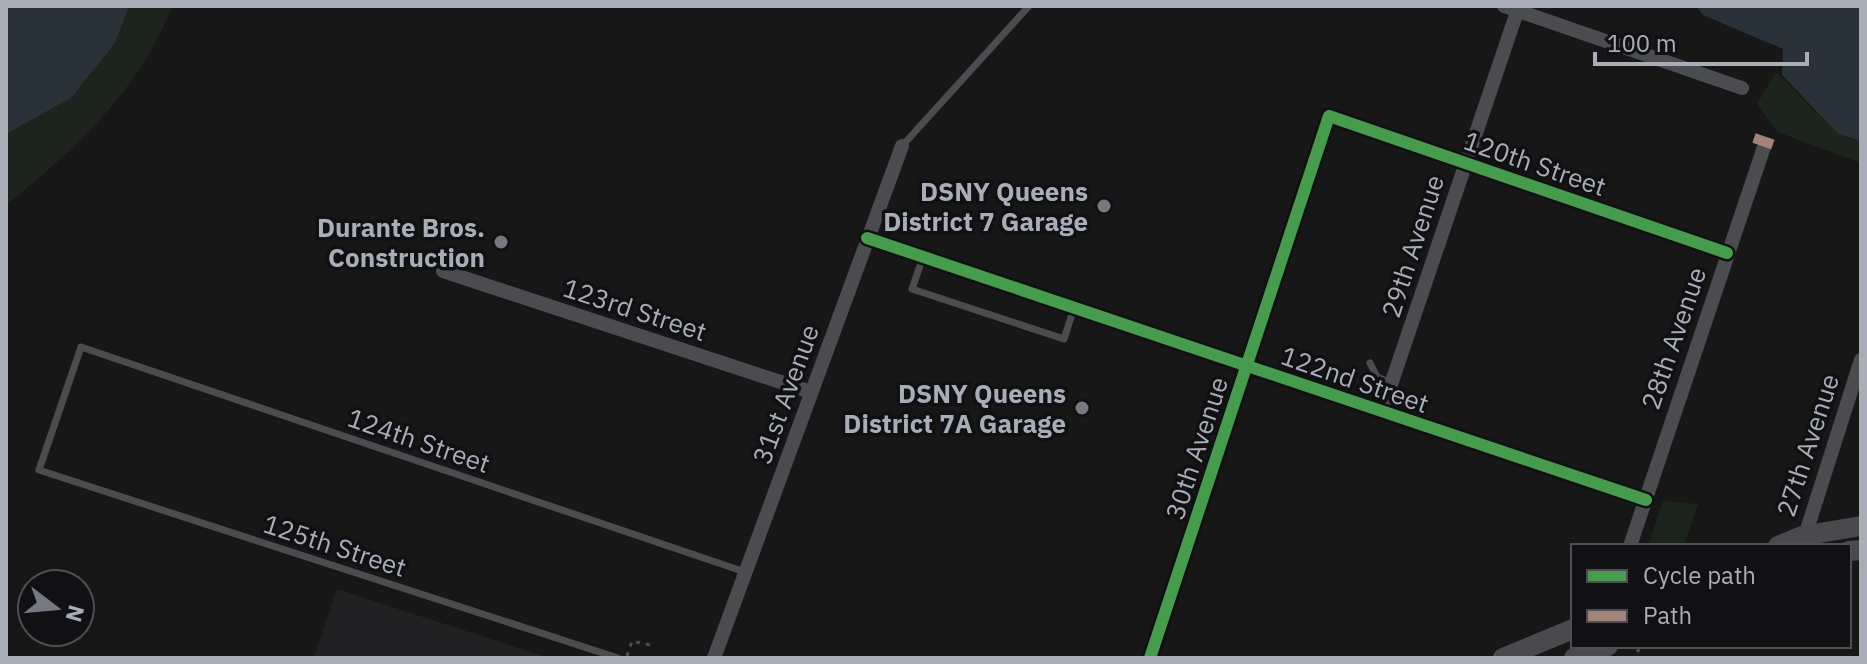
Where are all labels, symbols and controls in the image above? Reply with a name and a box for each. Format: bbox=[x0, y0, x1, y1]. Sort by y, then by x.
scale bar bbox=[1595, 16, 1807, 66]
text: 100 m bbox=[1607, 27, 1677, 59]
street label: 120th Street bbox=[1459, 123, 1611, 203]
street label: 29th Avenue bbox=[1373, 170, 1451, 322]
place label: DSNY Queens District 7 Garage bbox=[883, 174, 1088, 238]
marker: DSNY Queens District 7 Garage bbox=[1095, 197, 1113, 215]
place label: Durante Bros. Construction bbox=[317, 210, 485, 274]
marker: Durante Bros. Construction bbox=[492, 233, 510, 251]
street label: 28th Avenue bbox=[1633, 262, 1713, 414]
street label: 123rd Street bbox=[559, 270, 711, 348]
street label: 31st Avenue bbox=[744, 320, 826, 468]
street label: 122nd Street bbox=[1277, 338, 1433, 420]
street label: 27th Avenue bbox=[1768, 369, 1846, 521]
street label: 30th Avenue bbox=[1157, 372, 1235, 524]
place label: DSNY Queens District 7A Garage bbox=[843, 376, 1066, 440]
marker: DSNY Queens District 7A Garage bbox=[1073, 399, 1091, 417]
street label: 124th Street bbox=[343, 400, 495, 480]
street label: 125th Street bbox=[259, 506, 411, 584]
legend bbox=[1571, 544, 1851, 648]
text: Cycle path bbox=[1643, 559, 1756, 591]
north arrow bbox=[16, 568, 96, 648]
text: Path bbox=[1643, 599, 1692, 631]
text: N bbox=[60, 602, 92, 625]

